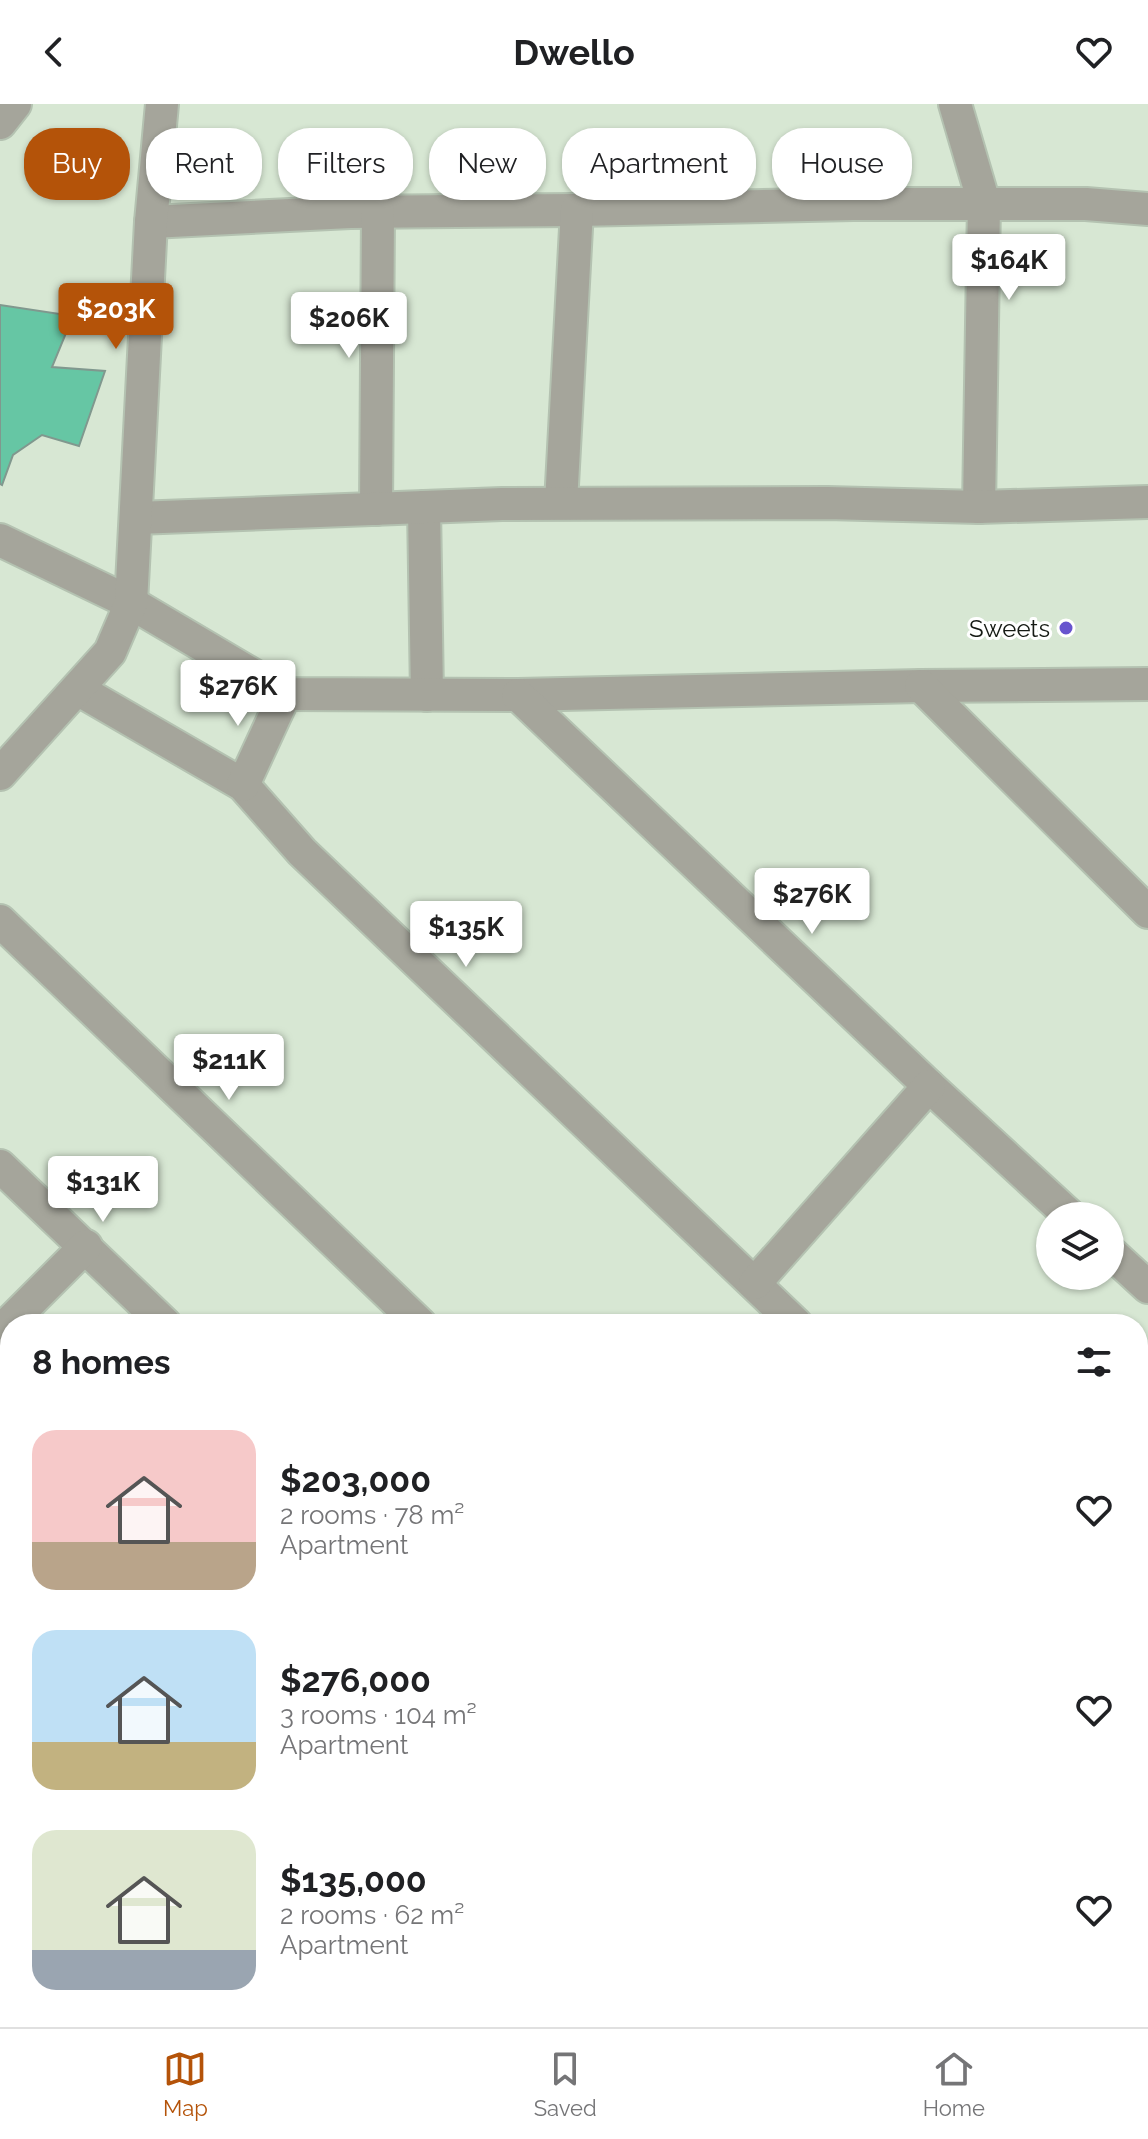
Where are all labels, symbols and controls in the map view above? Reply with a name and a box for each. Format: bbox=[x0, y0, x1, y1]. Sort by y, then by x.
icon: back bbox=[32, 30, 76, 74]
icon: heart bbox=[1072, 30, 1116, 74]
text: Dwello bbox=[513, 31, 635, 73]
chip: Buy bbox=[24, 128, 130, 200]
chip: Rent bbox=[146, 128, 262, 200]
chip: Filters bbox=[278, 128, 413, 200]
chip: New bbox=[429, 128, 546, 200]
chip: Apartment bbox=[562, 128, 756, 200]
chip: House bbox=[772, 128, 912, 200]
pin: $164K bbox=[953, 234, 1065, 302]
text: $164K bbox=[970, 245, 1048, 275]
pin: $203K bbox=[60, 283, 172, 351]
pin: $206K bbox=[293, 292, 405, 360]
text: $203K bbox=[76, 294, 156, 324]
text: $206K bbox=[309, 303, 389, 333]
place label: Sweets bbox=[969, 614, 1050, 643]
marker: Sweets bbox=[1057, 619, 1075, 637]
pin: $276K bbox=[182, 660, 294, 728]
text: $276K bbox=[199, 671, 277, 701]
pin: $276K bbox=[756, 868, 868, 936]
text: $276K bbox=[773, 879, 851, 909]
pin: $135K bbox=[410, 901, 522, 969]
text: $135K bbox=[428, 912, 504, 942]
pin: $211K bbox=[173, 1034, 285, 1102]
text: $211K bbox=[192, 1045, 266, 1075]
pin: $131K bbox=[47, 1156, 159, 1224]
text: $131K bbox=[66, 1167, 140, 1197]
map controls bbox=[1036, 1202, 1124, 1290]
button: layers bbox=[1036, 1202, 1124, 1290]
icon: filters bbox=[1072, 1340, 1116, 1384]
text: 8 homes bbox=[32, 1342, 171, 1382]
text: $203,000 bbox=[280, 1460, 431, 1500]
icon: home bbox=[96, 1462, 192, 1558]
icon: heart bbox=[1072, 1488, 1116, 1532]
text: 2 rooms · 78 m² bbox=[280, 1500, 464, 1530]
text: Apartment bbox=[280, 1530, 409, 1560]
text: $276,000 bbox=[280, 1660, 431, 1700]
icon: home bbox=[96, 1662, 192, 1758]
icon: heart bbox=[1072, 1688, 1116, 1732]
text: 3 rooms · 104 m² bbox=[280, 1700, 477, 1730]
text: Apartment bbox=[280, 1730, 409, 1760]
text: $135,000 bbox=[280, 1860, 427, 1900]
icon: home bbox=[96, 1862, 192, 1958]
icon: heart bbox=[1072, 1888, 1116, 1932]
text: 2 rooms · 62 m² bbox=[280, 1900, 464, 1930]
text: Apartment bbox=[280, 1930, 409, 1960]
tab: Map bbox=[163, 2047, 208, 2121]
tab: Saved bbox=[534, 2047, 597, 2121]
tab: Home bbox=[923, 2047, 985, 2121]

